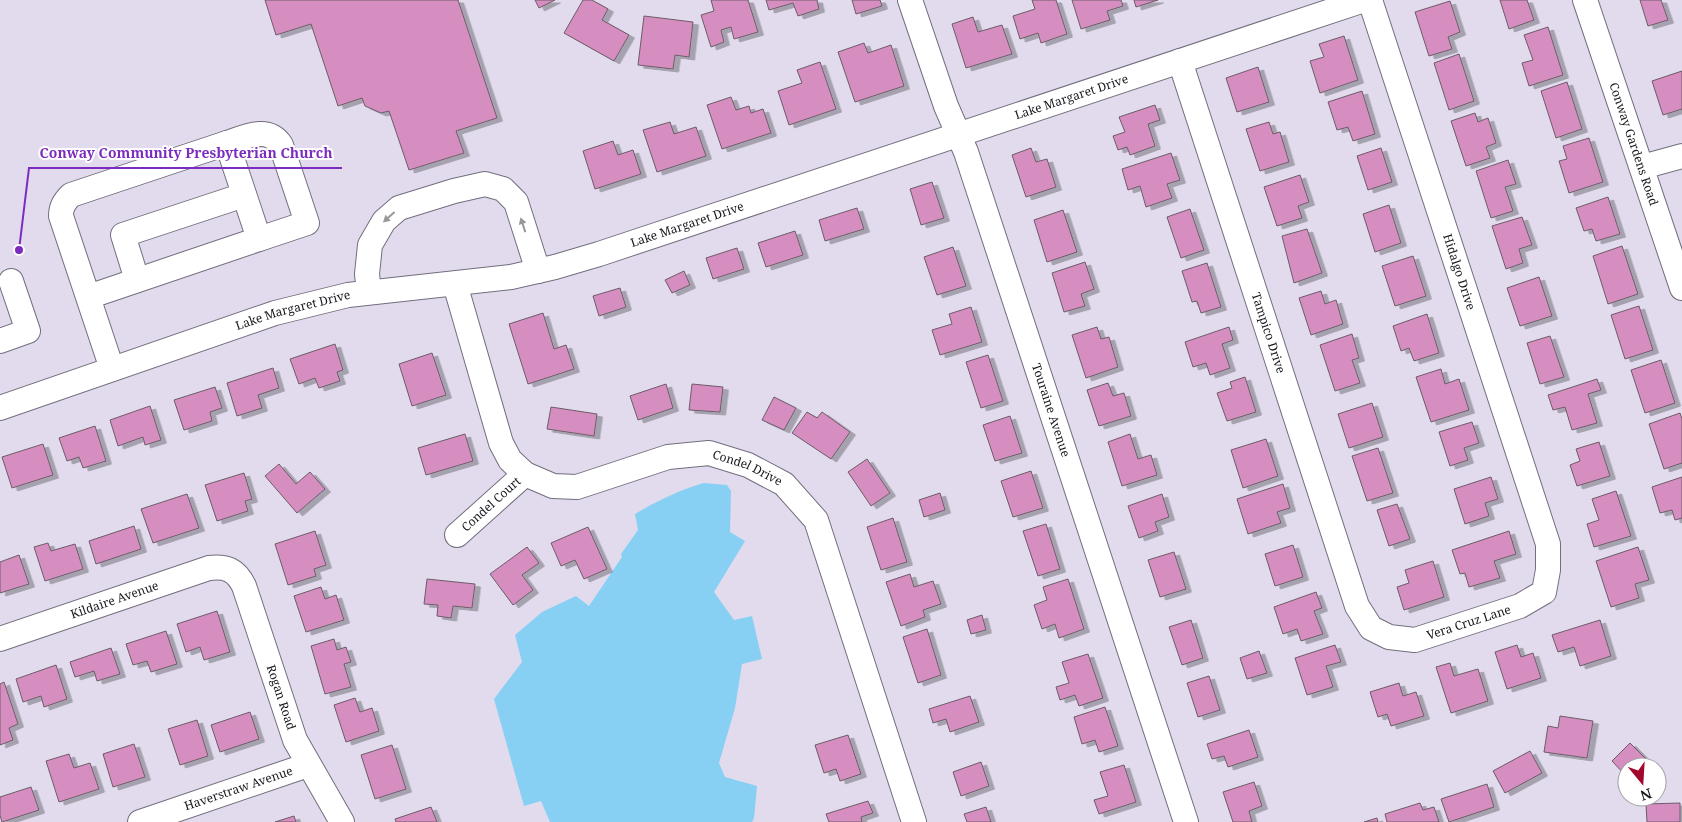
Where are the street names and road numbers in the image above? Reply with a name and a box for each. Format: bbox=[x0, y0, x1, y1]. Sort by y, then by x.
street label: Lake Margaret Drive bbox=[1012, 70, 1130, 123]
street label: Conway Gardens Road bbox=[1605, 80, 1663, 208]
street label: Lake Margaret Drive bbox=[628, 198, 746, 251]
street label: Hidalgo Drive bbox=[1439, 232, 1480, 312]
street label: Lake Margaret Drive bbox=[233, 286, 352, 334]
street label: Tampico Drive bbox=[1248, 290, 1290, 375]
street label: Touraine Avenue bbox=[1028, 361, 1075, 459]
street label: Condel Drive bbox=[711, 446, 785, 490]
street label: Condel Court bbox=[457, 473, 524, 535]
street label: Kildaire Avenue bbox=[68, 577, 161, 622]
street label: Vera Cruz Lane bbox=[1424, 601, 1513, 644]
street label: Rogan Road bbox=[263, 662, 300, 733]
street label: Haverstraw Avenue bbox=[182, 762, 295, 814]

